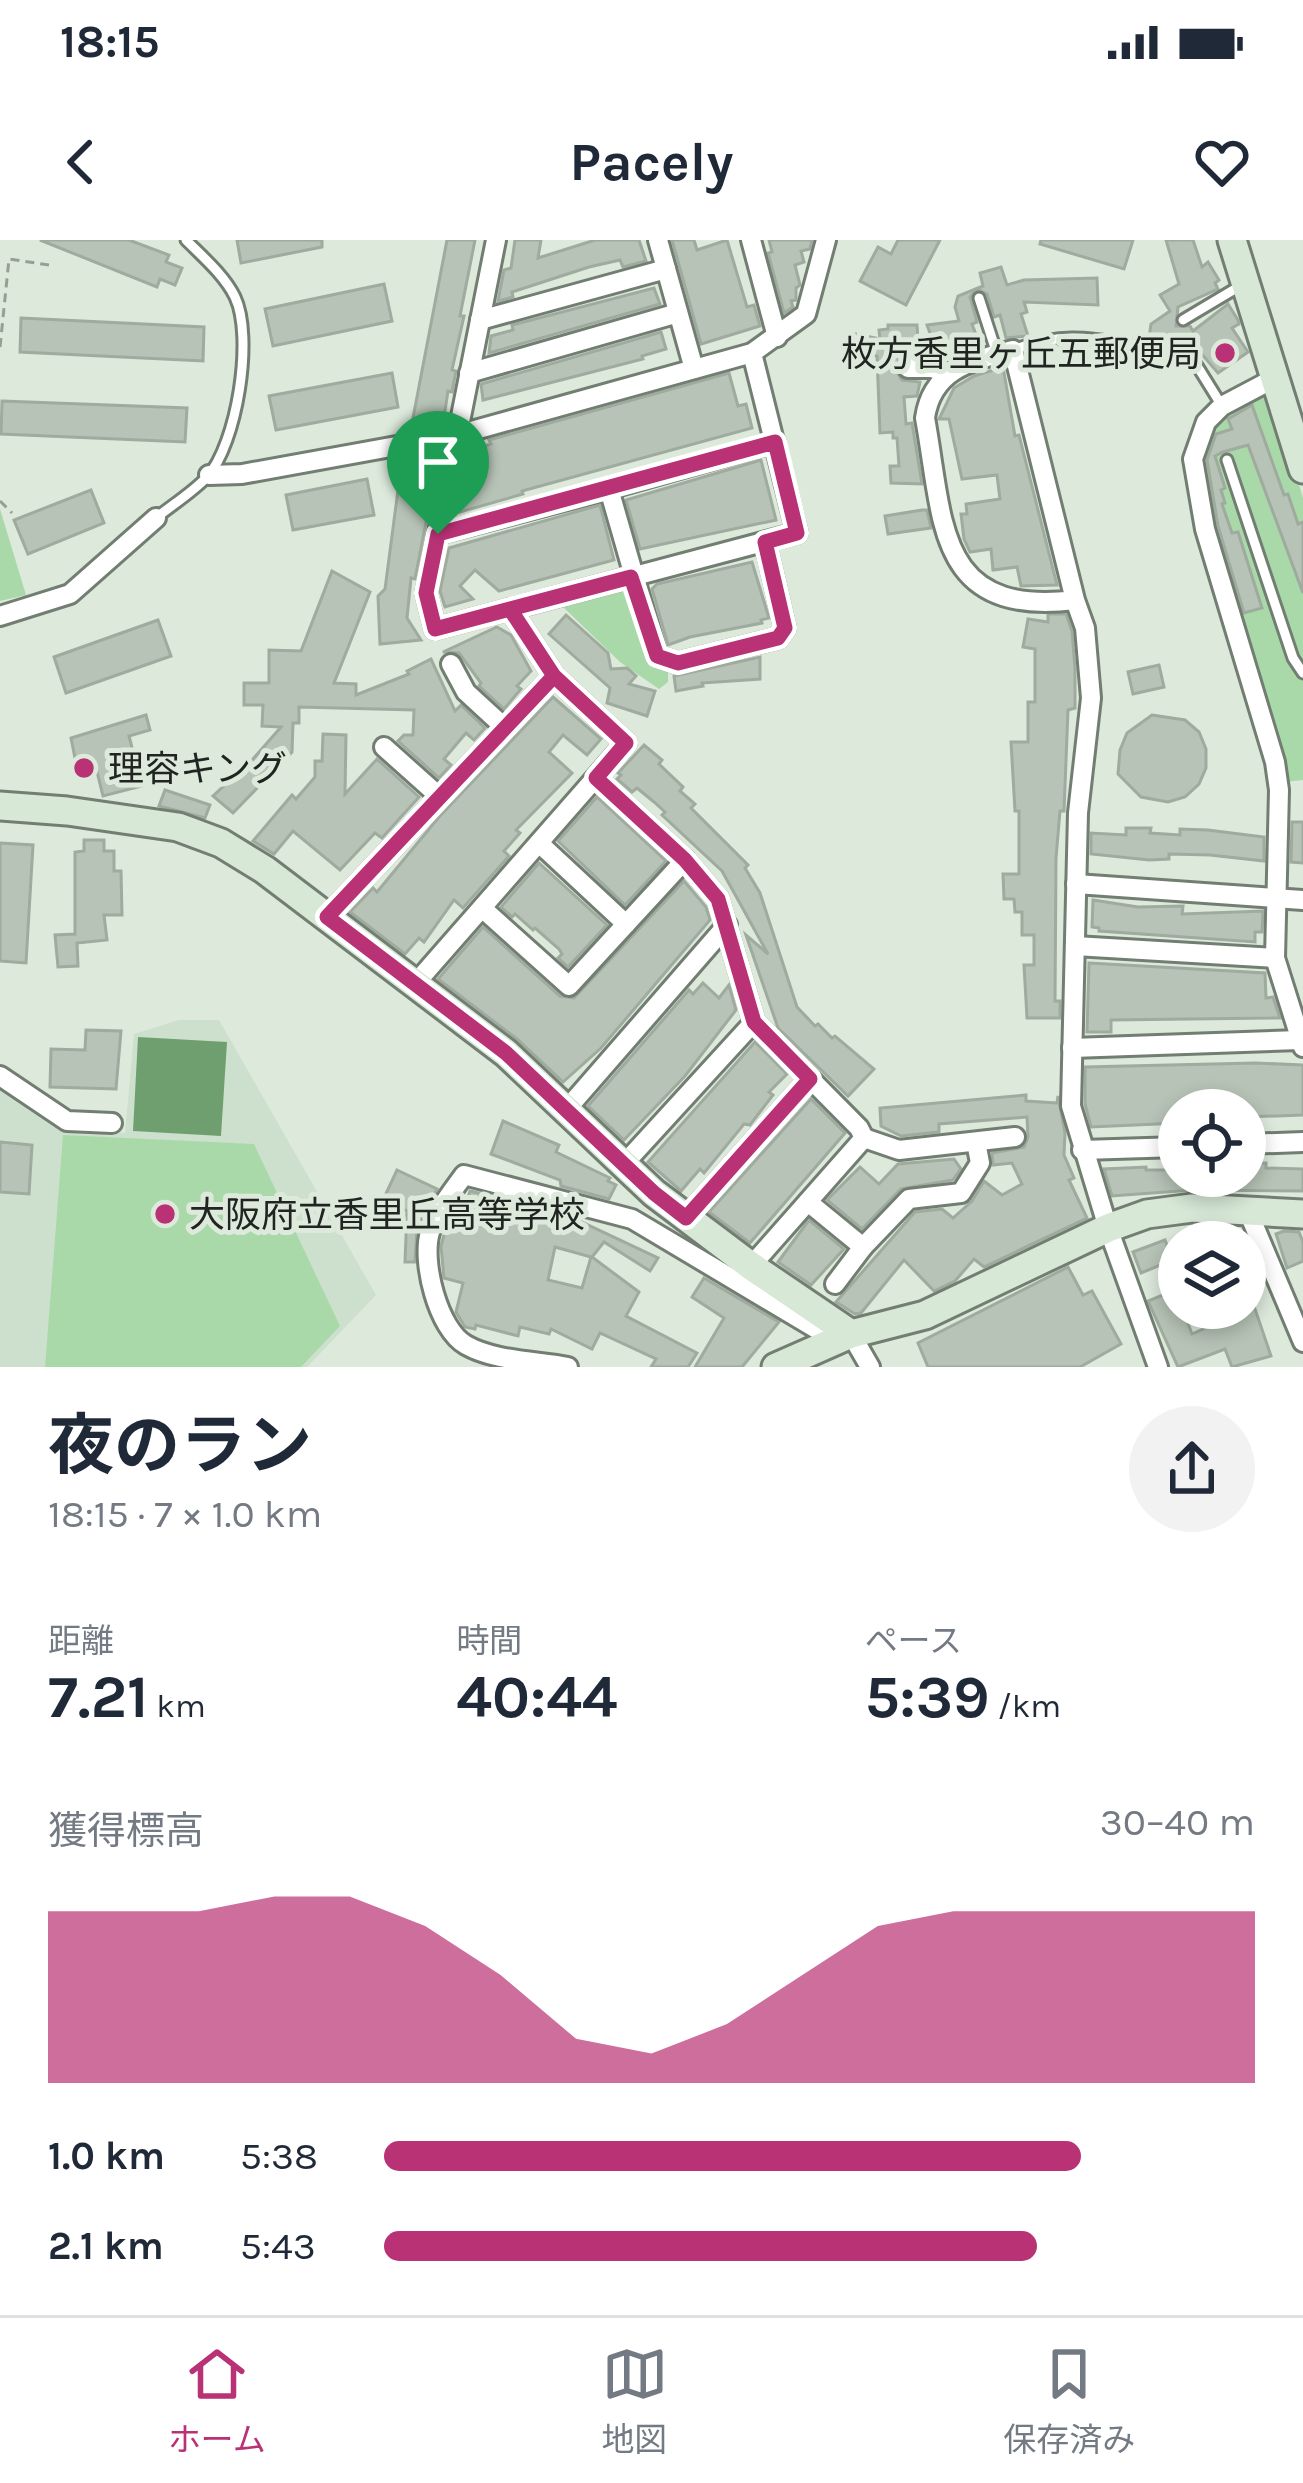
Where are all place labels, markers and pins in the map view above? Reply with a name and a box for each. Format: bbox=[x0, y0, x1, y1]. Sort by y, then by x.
place label: 枚方香里ヶ丘五郵便局 bbox=[841, 333, 1201, 375]
marker: 枚方香里ヶ丘五郵便局 bbox=[1212, 340, 1238, 366]
pin bbox=[387, 411, 489, 534]
place label: 理容キング bbox=[108, 748, 287, 790]
marker: 理容キング bbox=[71, 755, 97, 781]
place label: 大阪府立香里丘高等学校 bbox=[189, 1194, 585, 1236]
marker: 大阪府立香里丘高等学校 bbox=[152, 1201, 178, 1227]

